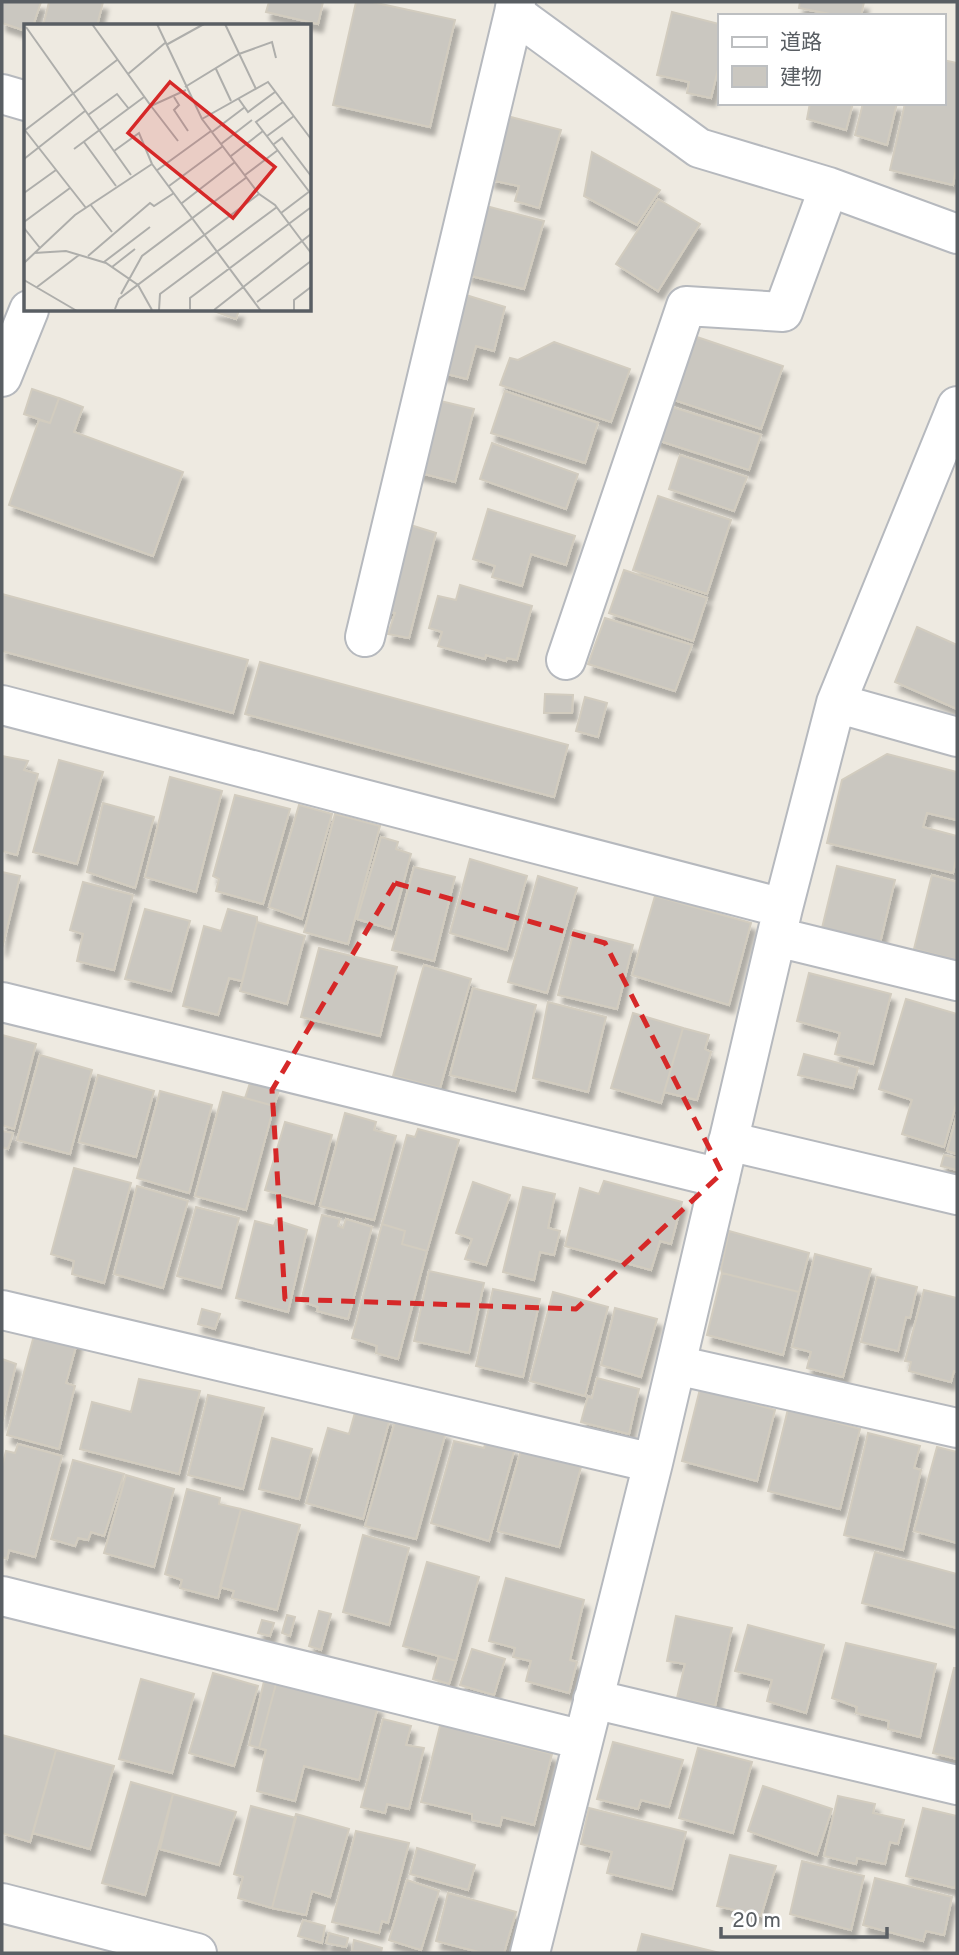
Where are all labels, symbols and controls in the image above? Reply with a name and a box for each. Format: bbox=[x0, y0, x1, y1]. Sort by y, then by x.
legend bbox=[718, 14, 945, 105]
inset map bbox=[24, 24, 312, 312]
text: 道路 bbox=[780, 30, 822, 57]
text: 建物 bbox=[780, 65, 822, 92]
scale bar bbox=[721, 1896, 887, 1940]
text: 20 m bbox=[732, 1908, 781, 1935]

